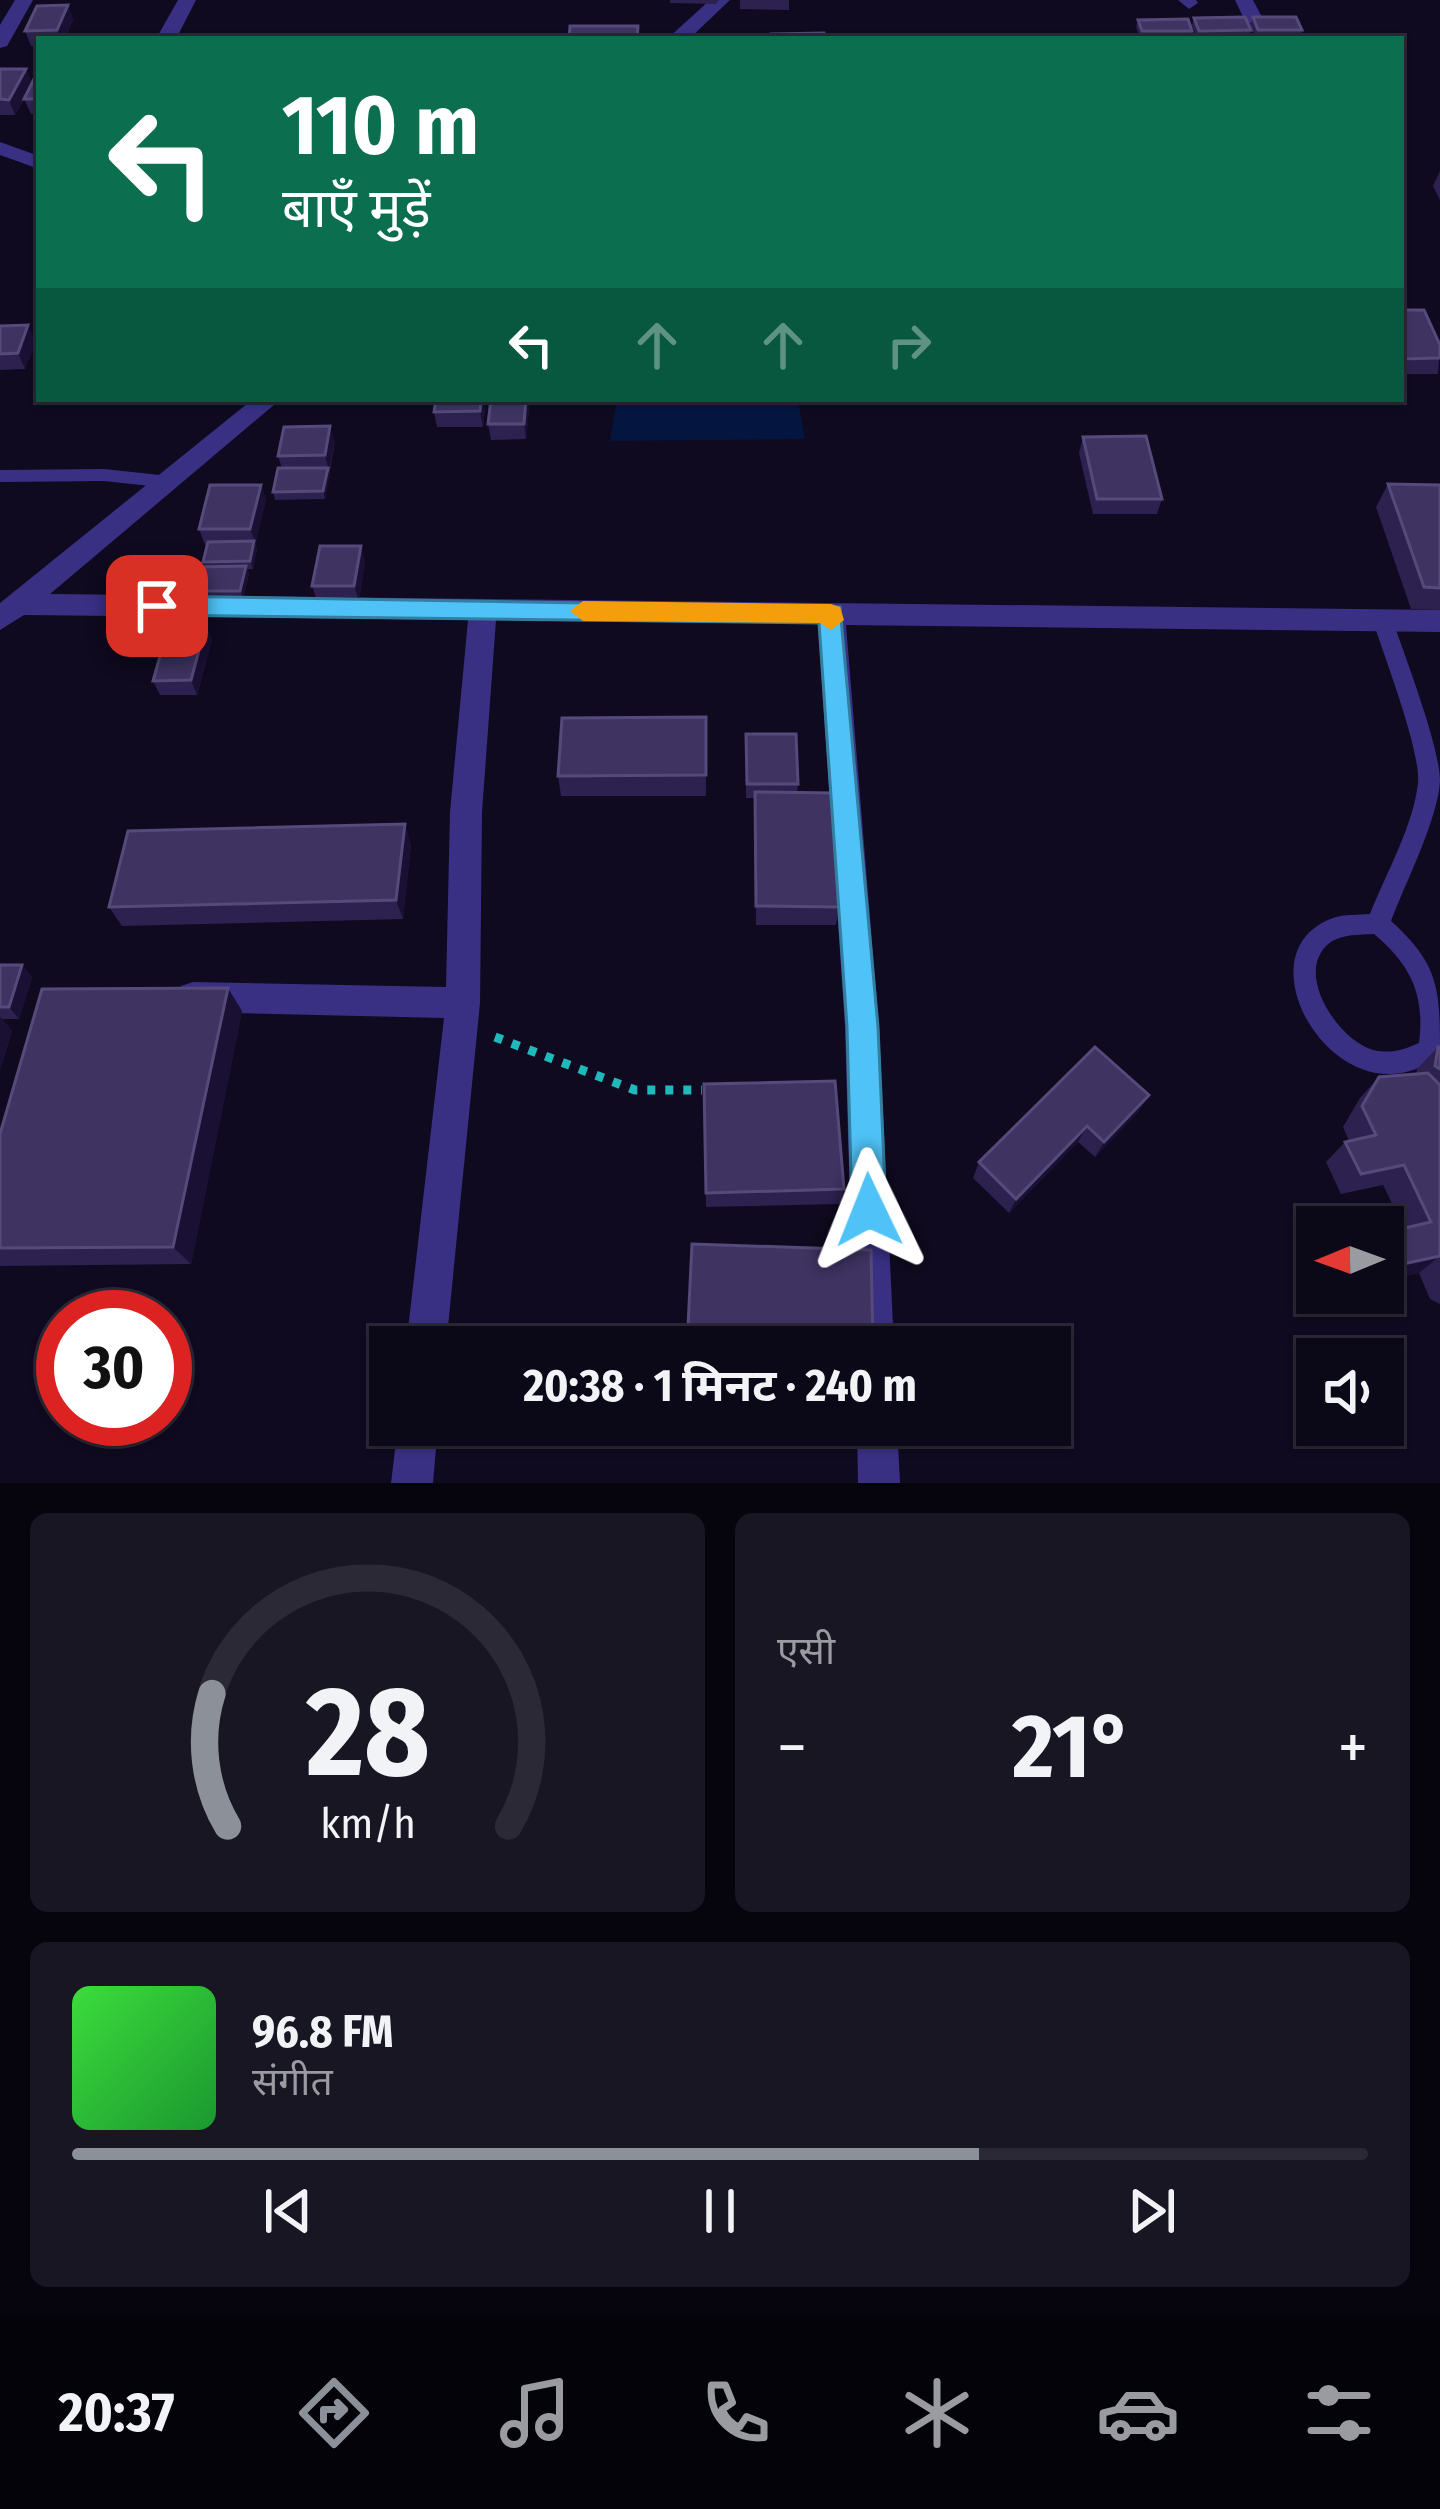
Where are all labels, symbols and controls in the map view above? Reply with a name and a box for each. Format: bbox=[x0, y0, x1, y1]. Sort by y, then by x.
text: 110 m bbox=[282, 75, 479, 176]
icon: left bbox=[84, 84, 240, 240]
text: बाएँ मुड़ें bbox=[282, 177, 431, 241]
icon: left bbox=[498, 312, 564, 378]
icon: ahead bbox=[624, 312, 690, 378]
icon: ahead bbox=[750, 312, 816, 378]
icon: right bbox=[876, 312, 942, 378]
pin bbox=[106, 555, 208, 657]
icon: arrive bbox=[124, 573, 190, 639]
position arrow bbox=[806, 1147, 932, 1273]
north arrow bbox=[1296, 1206, 1404, 1314]
map controls bbox=[1296, 1206, 1404, 1446]
speed limit sign: 30 bbox=[36, 1290, 192, 1446]
button: sound bbox=[1296, 1338, 1404, 1446]
text: 20:38 · 1 मिनट · 240 m bbox=[523, 1359, 917, 1413]
text: एसी bbox=[777, 1628, 835, 1674]
text: 28 bbox=[305, 1658, 429, 1808]
text: 21° bbox=[1012, 1693, 1133, 1801]
text: − bbox=[777, 1708, 807, 1787]
text: + bbox=[1338, 1708, 1368, 1787]
text: km/h bbox=[320, 1797, 415, 1848]
text: 96.8 FM bbox=[252, 2005, 393, 2059]
text: संगीत bbox=[252, 2059, 333, 2105]
icon: previous bbox=[255, 2178, 321, 2244]
icon: pause bbox=[687, 2178, 753, 2244]
icon: next bbox=[1119, 2178, 1185, 2244]
icon: directions bbox=[292, 2371, 376, 2455]
icon: music bbox=[493, 2371, 577, 2455]
icon: phone bbox=[694, 2371, 778, 2455]
icon: climate bbox=[895, 2371, 979, 2455]
icon: car bbox=[1096, 2371, 1180, 2455]
icon: filters bbox=[1297, 2371, 1381, 2455]
text: 20:37 bbox=[59, 2381, 175, 2445]

